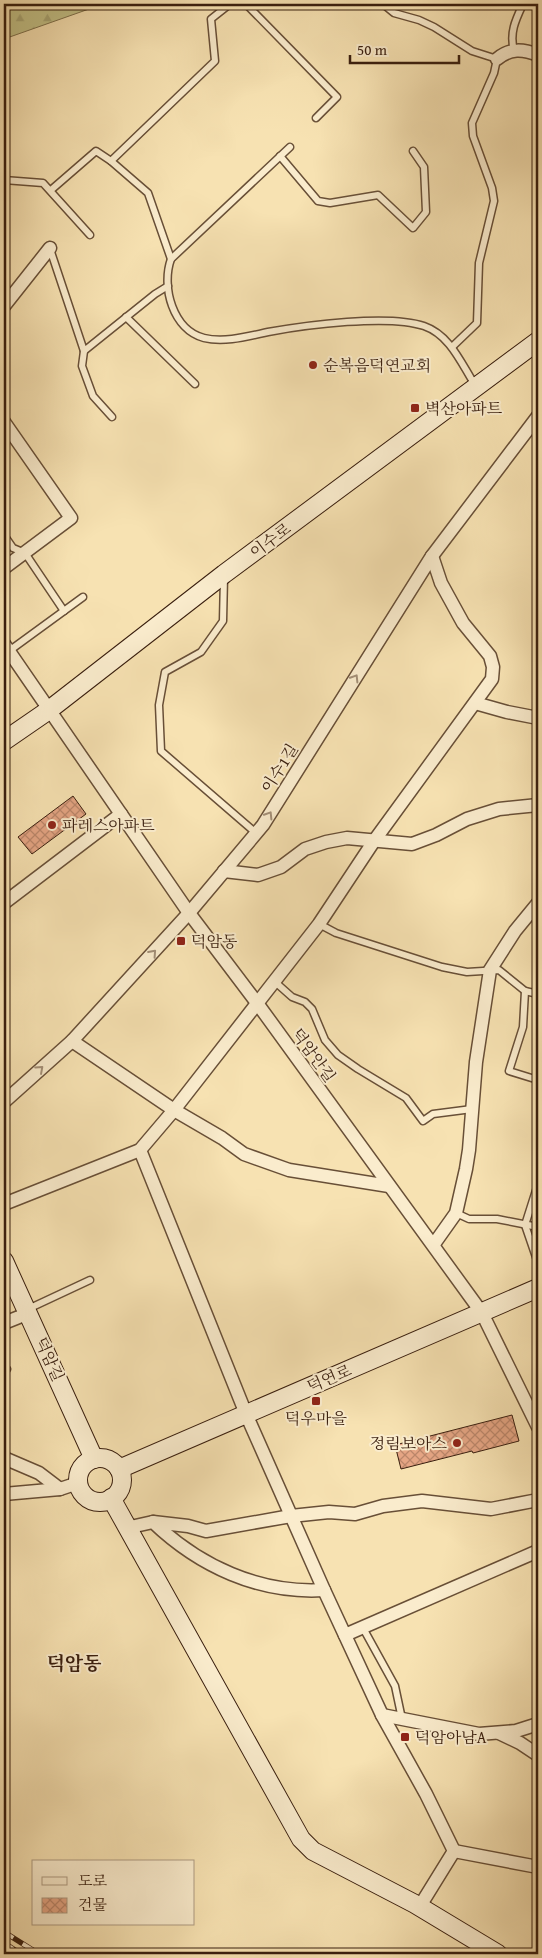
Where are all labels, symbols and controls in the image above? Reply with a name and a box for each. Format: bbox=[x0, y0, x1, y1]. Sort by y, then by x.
scale bar bbox=[350, 32, 458, 64]
text: 50 m bbox=[357, 39, 388, 60]
place label: 순복음덕연교회 bbox=[323, 353, 431, 377]
marker: 순복음덕연교회 bbox=[307, 359, 319, 371]
place label: 벽산아파트 bbox=[425, 396, 503, 420]
marker: 벽산아파트 bbox=[409, 402, 421, 414]
street label: 이수로 bbox=[244, 516, 296, 564]
one-way arrow bbox=[349, 674, 359, 683]
street label: 이수1길 bbox=[254, 739, 304, 797]
one-way arrow bbox=[263, 812, 272, 821]
place label: 파레스아파트 bbox=[62, 813, 155, 837]
marker: 파레스아파트 bbox=[46, 819, 58, 831]
place label: 덕암동 bbox=[191, 929, 238, 953]
marker: 덕암동 bbox=[175, 935, 187, 947]
one-way arrow bbox=[147, 949, 156, 958]
street label: 덕암안길 bbox=[286, 1023, 342, 1087]
one-way arrow bbox=[35, 1066, 44, 1075]
street label: 덕암길 bbox=[30, 1333, 70, 1385]
street label: 덕연로 bbox=[303, 1358, 356, 1398]
marker: 덕우마을 bbox=[310, 1395, 322, 1407]
place label: 덕우마을 bbox=[285, 1406, 347, 1430]
place label: 정림보아스 bbox=[370, 1431, 448, 1455]
marker: 정림보아스 bbox=[451, 1437, 463, 1449]
district label: 덕암동 bbox=[46, 1649, 102, 1677]
place label: 덕암아남A bbox=[415, 1725, 487, 1749]
marker: 덕암아남A bbox=[399, 1731, 411, 1743]
legend bbox=[32, 1860, 195, 1926]
text: 도로 bbox=[78, 1870, 107, 1891]
text: 건물 bbox=[78, 1894, 107, 1915]

